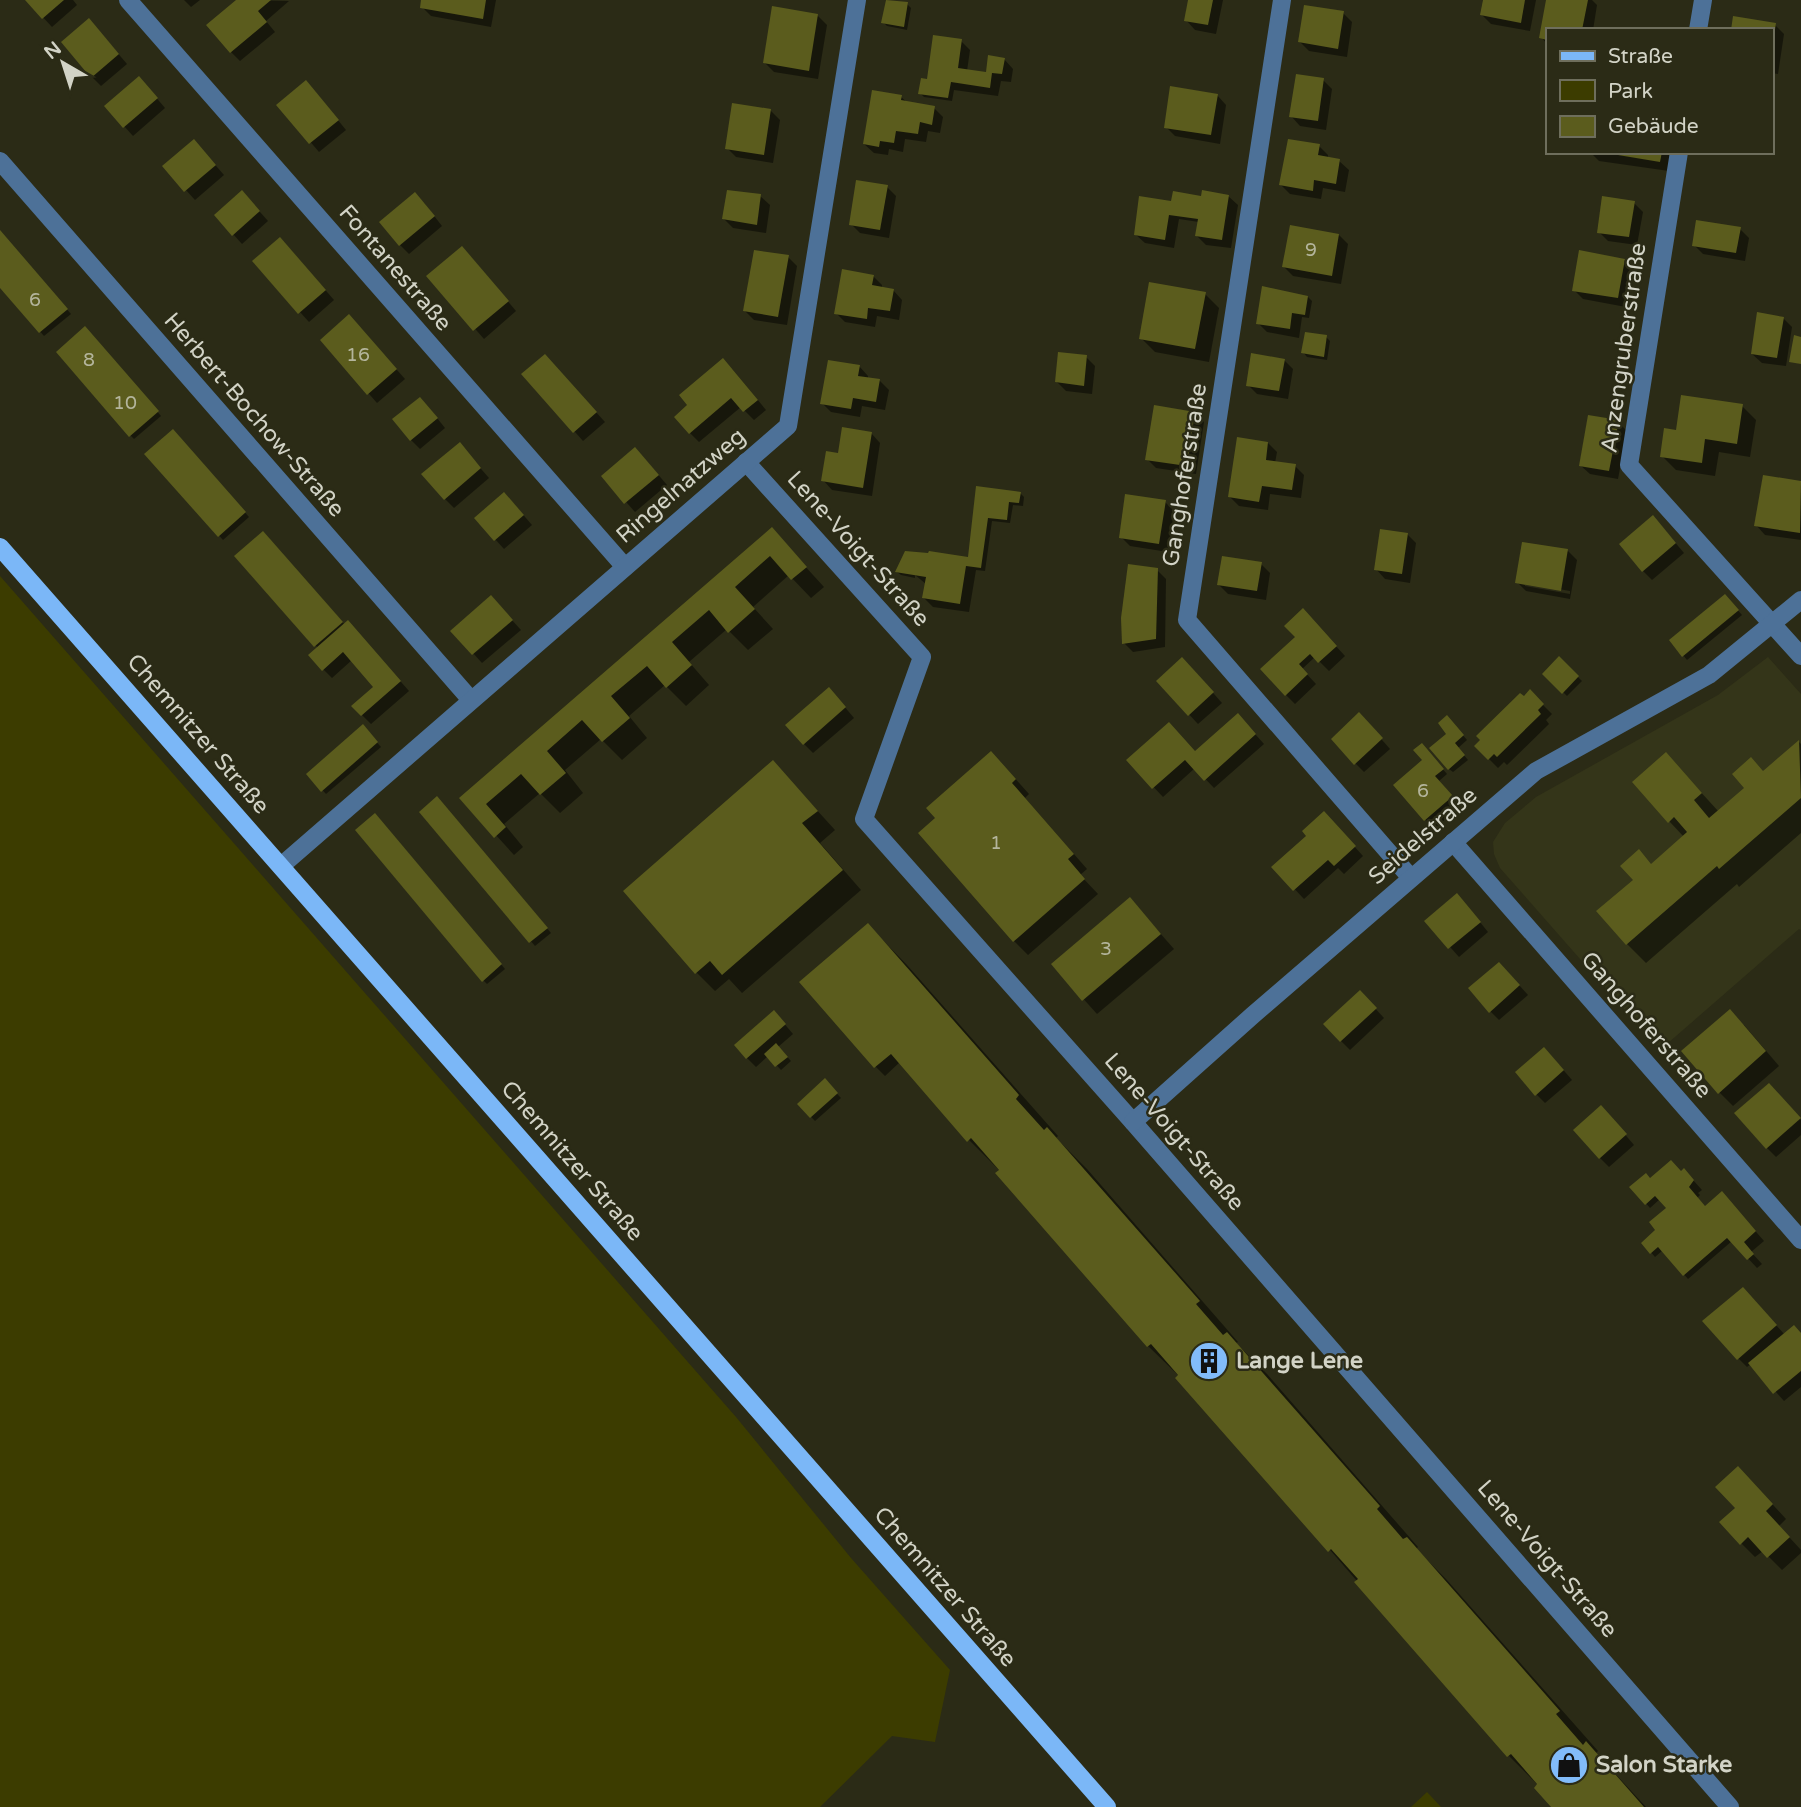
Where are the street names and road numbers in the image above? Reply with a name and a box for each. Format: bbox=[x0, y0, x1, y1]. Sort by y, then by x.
street label: Fontanestraße bbox=[333, 199, 457, 337]
street label: Anzengruberstraße bbox=[1595, 241, 1653, 455]
street label: Herbert-Bochow-Straße bbox=[158, 307, 350, 523]
street label: Ganghoferstraße bbox=[1157, 381, 1213, 569]
street label: Ringelnatzweg bbox=[611, 422, 751, 550]
street label: Lene-Voigt-Straße bbox=[781, 465, 935, 633]
street label: Chemnitzer Straße bbox=[121, 648, 275, 820]
street label: Seidelstraße bbox=[1363, 781, 1483, 891]
street label: Ganghoferstraße bbox=[1575, 946, 1717, 1104]
street label: Lene-Voigt-Straße bbox=[1098, 1047, 1250, 1217]
street label: Chemnitzer Straße bbox=[495, 1075, 649, 1247]
street label: Lene-Voigt-Straße bbox=[1471, 1474, 1623, 1644]
street label: Chemnitzer Straße bbox=[868, 1501, 1022, 1673]

